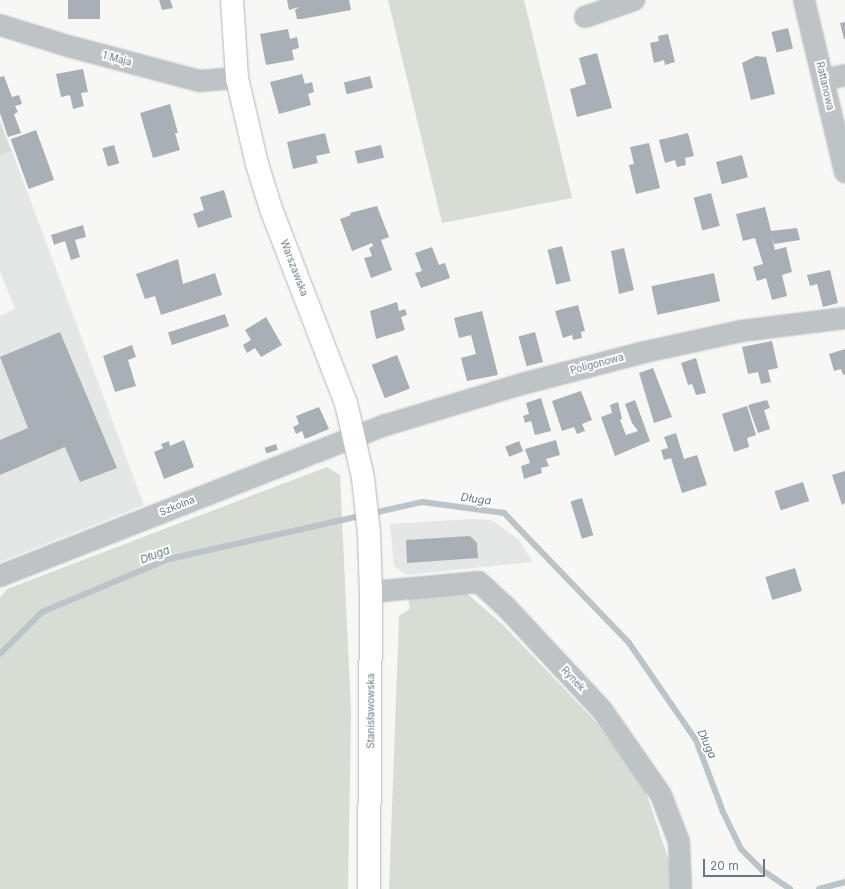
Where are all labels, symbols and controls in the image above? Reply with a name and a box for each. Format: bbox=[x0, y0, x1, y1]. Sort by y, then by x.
street label: 1 Maja bbox=[101, 49, 133, 69]
street label: Rattanowa bbox=[814, 61, 836, 111]
street label: Warszawska bbox=[278, 238, 310, 298]
street label: Poligonowa bbox=[569, 351, 625, 377]
water label: Długa bbox=[460, 490, 492, 508]
street label: Szkolna bbox=[158, 493, 196, 519]
water label: Długa bbox=[138, 544, 172, 566]
street label: Rynek bbox=[559, 664, 587, 694]
street label: Stanisławowska bbox=[365, 673, 377, 749]
water label: Długa bbox=[695, 727, 719, 761]
scale bar bbox=[705, 851, 767, 877]
text: 20 m bbox=[710, 858, 739, 873]

